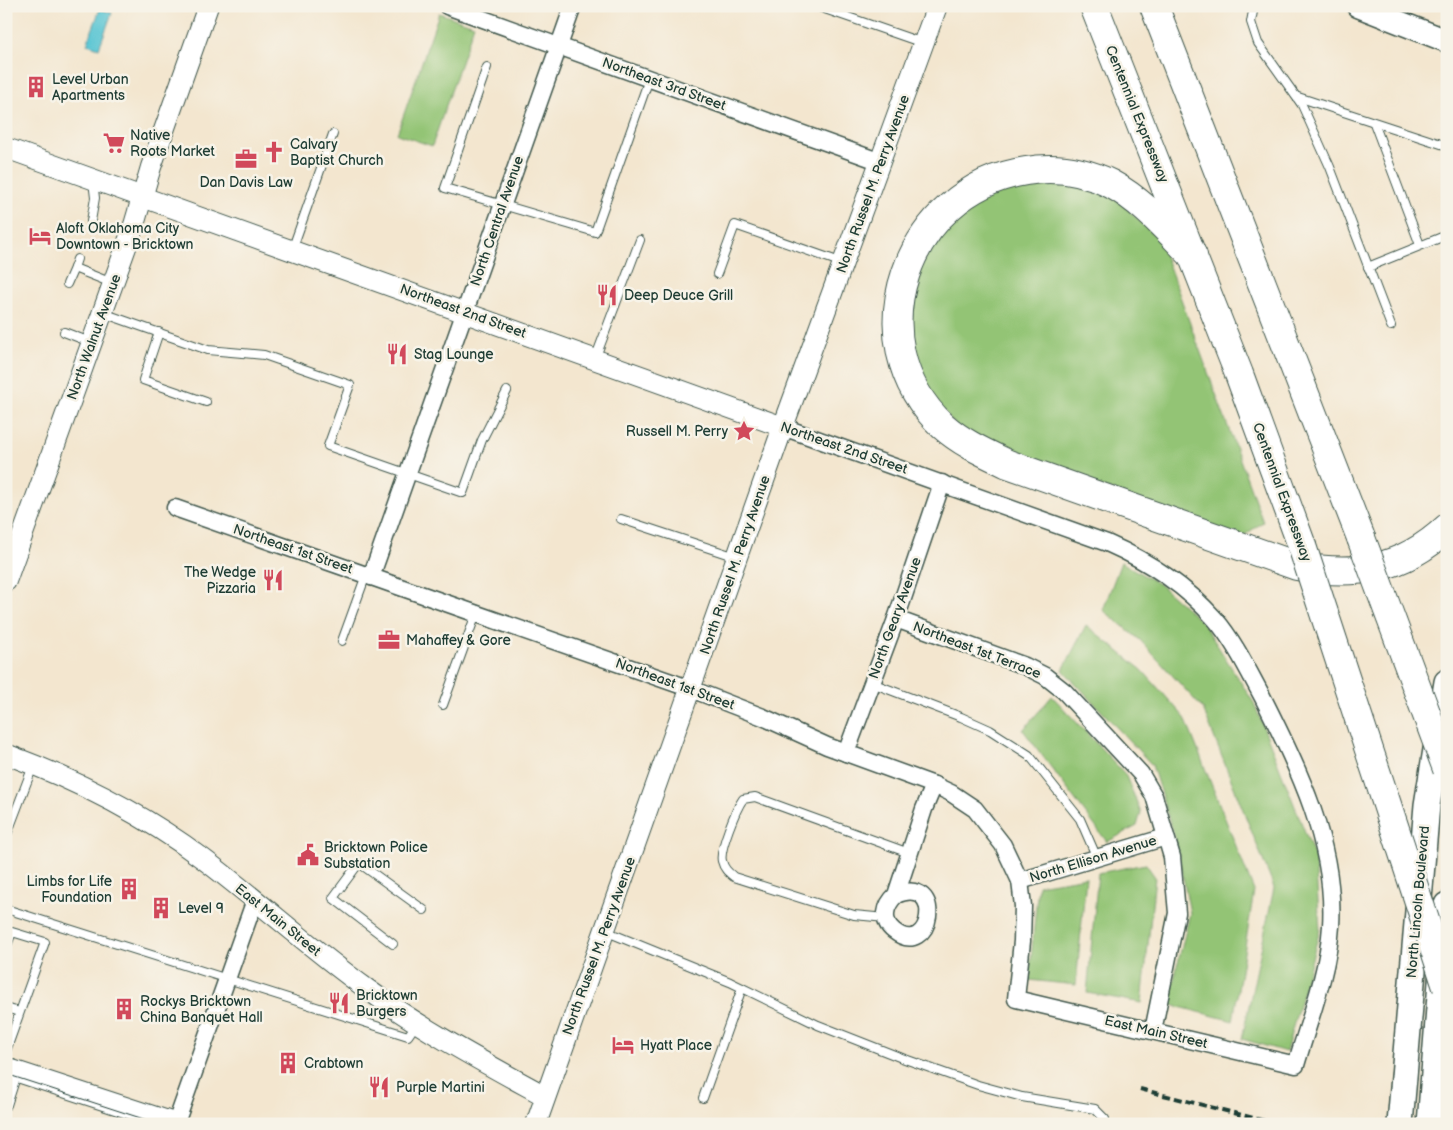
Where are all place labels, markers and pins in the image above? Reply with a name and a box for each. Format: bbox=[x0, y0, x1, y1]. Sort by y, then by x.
place label: Level Urban Apartments bbox=[52, 71, 129, 104]
building icon: Level Urban Apartments bbox=[23, 74, 49, 100]
place label: Native Roots Market bbox=[130, 127, 216, 160]
supermarket icon: Native Roots Market bbox=[101, 130, 127, 156]
place label: Calvary Baptist Church bbox=[290, 136, 384, 169]
church icon: Calvary Baptist Church bbox=[261, 139, 287, 165]
office icon: Dan Davis Law bbox=[233, 146, 259, 172]
place label: Dan Davis Law bbox=[199, 174, 293, 191]
place label: Aloft Oklahoma City Downtown - Bricktown bbox=[56, 220, 194, 253]
hotel icon: Aloft Oklahoma City Downtown - Bricktown bbox=[27, 223, 53, 249]
restaurant icon: Deep Deuce Grill bbox=[594, 282, 620, 308]
place label: Deep Deuce Grill bbox=[624, 287, 733, 304]
restaurant icon: Stag Lounge bbox=[384, 341, 410, 367]
place label: Stag Lounge bbox=[414, 346, 494, 363]
place icon: Russell M. Perry bbox=[731, 418, 757, 444]
place label: Russell M. Perry bbox=[626, 423, 729, 440]
place label: The Wedge Pizzaria bbox=[184, 564, 256, 597]
restaurant icon: The Wedge Pizzaria bbox=[260, 567, 286, 593]
office icon: Mahaffey & Gore bbox=[376, 627, 402, 653]
place label: Mahaffey & Gore bbox=[406, 632, 511, 649]
place label: Bricktown Police Substation bbox=[324, 839, 428, 872]
public building icon: Bricktown Police Substation bbox=[295, 842, 321, 868]
place label: Limbs for Life Foundation bbox=[26, 873, 112, 906]
building icon: Limbs for Life Foundation bbox=[116, 876, 142, 902]
building icon: Level 9 bbox=[148, 895, 174, 921]
place label: Level 9 bbox=[178, 900, 224, 917]
place label: Bricktown Burgers bbox=[356, 987, 418, 1020]
restaurant icon: Bricktown Burgers bbox=[326, 990, 352, 1016]
place label: Rockys Bricktown China Banquet Hall bbox=[140, 993, 263, 1026]
building icon: Rockys Bricktown China Banquet Hall bbox=[111, 996, 137, 1022]
hotel icon: Hyatt Place bbox=[610, 1032, 636, 1058]
place label: Hyatt Place bbox=[640, 1037, 712, 1054]
building icon: Crabtown bbox=[275, 1050, 301, 1076]
place label: Crabtown bbox=[304, 1055, 364, 1072]
restaurant icon: Purple Martini bbox=[366, 1074, 392, 1100]
place label: Purple Martini bbox=[396, 1079, 485, 1096]

